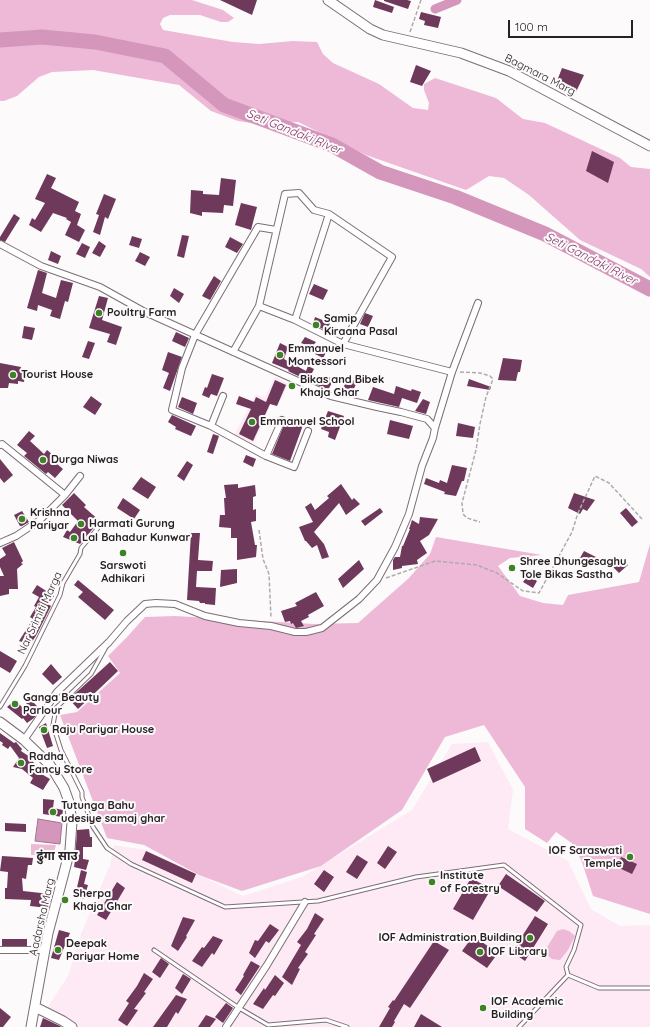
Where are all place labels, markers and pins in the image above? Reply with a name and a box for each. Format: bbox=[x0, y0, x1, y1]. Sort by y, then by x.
place label: Poultry Farm bbox=[107, 306, 176, 320]
marker: Poultry Farm bbox=[94, 308, 104, 318]
place label: Samip Kiraana Pasal bbox=[324, 312, 398, 338]
marker: Samip Kiraana Pasal bbox=[311, 320, 321, 330]
place label: Emmanuel Montessori bbox=[288, 342, 346, 368]
marker: Emmanuel Montessori bbox=[275, 350, 285, 360]
place label: Tourist House bbox=[21, 368, 93, 382]
marker: Tourist House bbox=[8, 370, 18, 380]
place label: Bikas and Bibek Khaja Ghar bbox=[300, 373, 384, 399]
marker: Bikas and Bibek Khaja Ghar bbox=[287, 381, 297, 391]
place label: Emmanuel School bbox=[260, 415, 354, 429]
marker: Emmanuel School bbox=[247, 417, 257, 427]
place label: Durga Niwas bbox=[51, 453, 118, 467]
marker: Durga Niwas bbox=[38, 455, 48, 465]
place label: Krishna Pariyar bbox=[30, 506, 70, 532]
marker: Krishna Pariyar bbox=[17, 514, 27, 524]
place label: Harmati Gurung bbox=[89, 517, 175, 531]
marker: Harmati Gurung bbox=[76, 519, 86, 529]
place label: Lal Bahadur Kunwar bbox=[82, 531, 190, 545]
marker: Lal Bahadur Kunwar bbox=[69, 533, 79, 543]
marker: Sarswoti Adhikari bbox=[118, 548, 128, 558]
place label: Shree Dhungesaghu Tole Bikas Sastha bbox=[520, 555, 626, 581]
place label: Sarswoti Adhikari bbox=[100, 559, 146, 585]
marker: Shree Dhungesaghu Tole Bikas Sastha bbox=[507, 563, 517, 573]
place label: Ganga Beauty Parlour bbox=[23, 691, 99, 717]
marker: Ganga Beauty Parlour bbox=[10, 699, 20, 709]
place label: Raju Pariyar House bbox=[52, 723, 154, 737]
marker: Raju Pariyar House bbox=[39, 725, 49, 735]
place label: Radha Fancy Store bbox=[29, 750, 93, 776]
marker: Radha Fancy Store bbox=[16, 758, 26, 768]
place label: Tutunga Bahu udesiye samaj ghar bbox=[61, 799, 165, 825]
marker: Tutunga Bahu udesiye samaj ghar bbox=[48, 807, 58, 817]
place label: IOF Saraswati Temple bbox=[549, 844, 622, 870]
marker: IOF Saraswati Temple bbox=[625, 852, 635, 862]
place label: Institute of Forestry bbox=[440, 869, 500, 895]
marker: Institute of Forestry bbox=[427, 877, 437, 887]
place label: Sherpa Khaja Ghar bbox=[73, 887, 132, 913]
marker: Sherpa Khaja Ghar bbox=[60, 895, 70, 905]
place label: IOF Administration Building bbox=[378, 931, 522, 945]
marker: IOF Administration Building bbox=[525, 933, 535, 943]
place label: Deepak Pariyar Home bbox=[66, 937, 139, 963]
marker: Deepak Pariyar Home bbox=[53, 945, 63, 955]
place label: IOF Library bbox=[488, 945, 547, 959]
marker: IOF Library bbox=[475, 947, 485, 957]
place label: IOF Academic Building bbox=[491, 995, 563, 1021]
marker: IOF Academic Building bbox=[478, 1003, 488, 1013]

